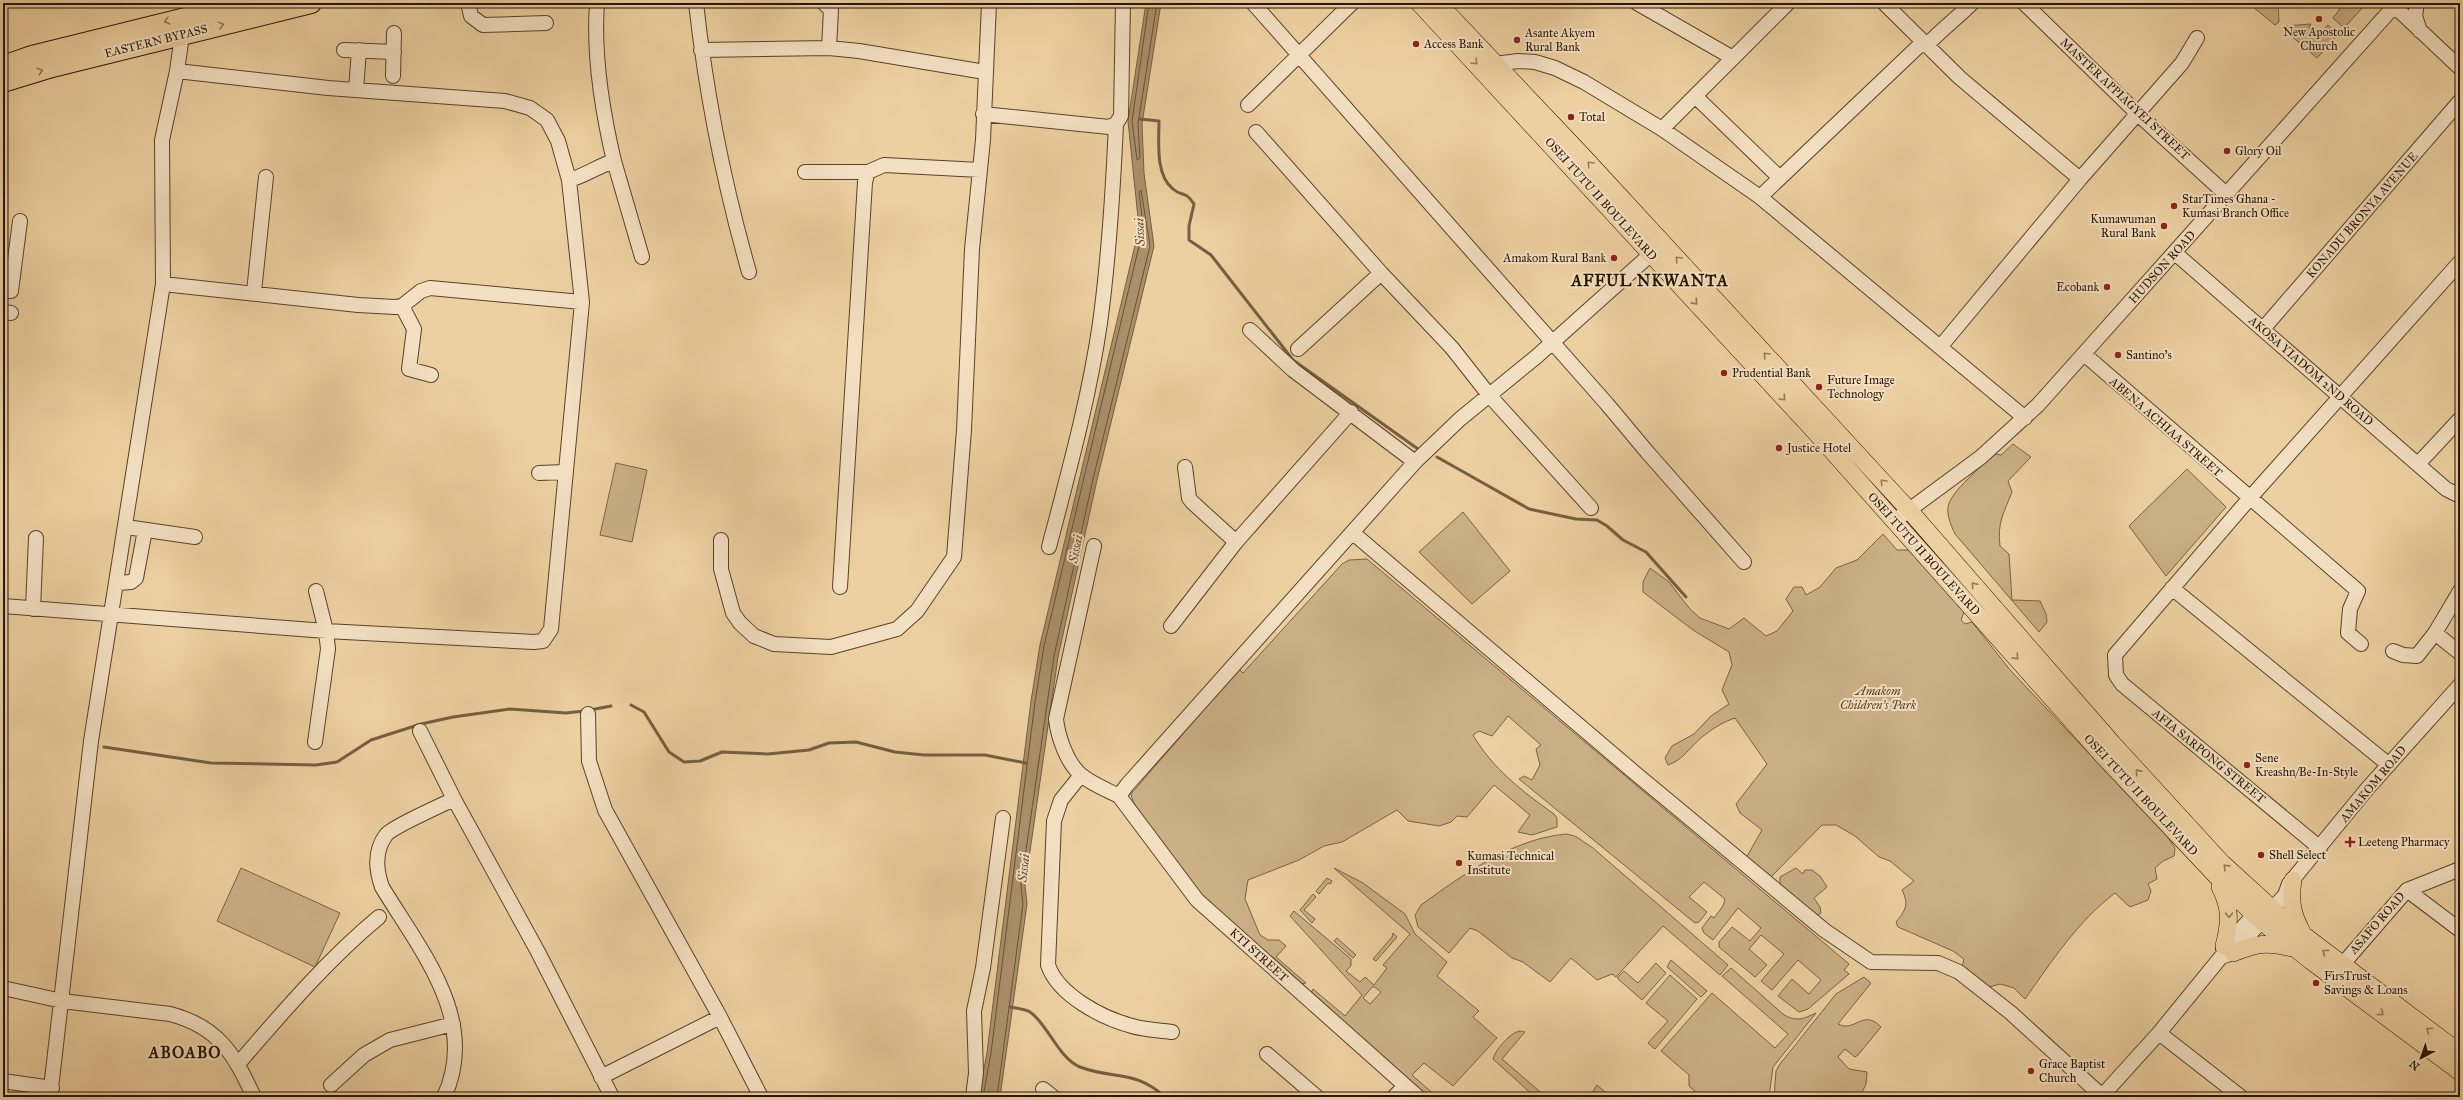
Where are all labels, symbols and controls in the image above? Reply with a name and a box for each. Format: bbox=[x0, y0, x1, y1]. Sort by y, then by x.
marker: New Apostolic Church bbox=[2314, 14, 2324, 24]
one-way arrow bbox=[164, 17, 171, 25]
street label: EASTERN BYPASS bbox=[103, 21, 209, 61]
one-way arrow bbox=[217, 21, 224, 30]
place label: New Apostolic Church bbox=[2283, 25, 2355, 53]
place label: Asante Akyem Rural Bank bbox=[1524, 26, 1595, 54]
marker: Asante Akyem Rural Bank bbox=[1512, 35, 1522, 45]
street label: MASTER APPIAGYEI STREET bbox=[2057, 35, 2193, 163]
place label: Access Bank bbox=[1423, 37, 1484, 51]
marker: Access Bank bbox=[1411, 39, 1421, 49]
one-way arrow bbox=[1470, 57, 1478, 65]
one-way arrow bbox=[37, 67, 44, 75]
place label: Total bbox=[1579, 110, 1606, 124]
marker: Total bbox=[1566, 112, 1576, 122]
street label: OSEI TUTU II BOULEVARD bbox=[1542, 135, 1660, 263]
place label: Glory Oil bbox=[2235, 144, 2282, 158]
marker: Glory Oil bbox=[2222, 146, 2232, 156]
street label: KONADU BRONYA AVENUE bbox=[2303, 149, 2421, 281]
one-way arrow bbox=[1587, 161, 1595, 169]
place label: StarTimes Ghana - Kumasi Branch Office bbox=[2182, 192, 2289, 220]
marker: StarTimes Ghana - Kumasi Branch Office bbox=[2169, 201, 2179, 211]
place label: Kumawuman Rural Bank bbox=[2090, 212, 2157, 240]
water label: Sissai bbox=[1131, 217, 1149, 248]
marker: Kumawuman Rural Bank bbox=[2159, 221, 2169, 231]
street label: HUDSON ROAD bbox=[2126, 228, 2198, 306]
place label: Amakom Rural Bank bbox=[1502, 251, 1606, 265]
marker: Amakom Rural Bank bbox=[1609, 253, 1619, 263]
one-way arrow bbox=[1676, 257, 1683, 264]
district label: AFFUL NKWANTA bbox=[1570, 271, 1729, 290]
place label: Ecobank bbox=[2056, 280, 2099, 294]
marker: Ecobank bbox=[2102, 282, 2112, 292]
one-way arrow bbox=[1691, 298, 1698, 305]
street label: AKOSA YIADOM 2ND ROAD bbox=[2245, 312, 2376, 429]
place label: Santino's bbox=[2126, 348, 2172, 362]
marker: Santino's bbox=[2113, 350, 2123, 360]
one-way arrow bbox=[1763, 352, 1771, 360]
place label: Prudential Bank bbox=[1732, 366, 1811, 380]
marker: Prudential Bank bbox=[1719, 368, 1729, 378]
place label: Future Image Technology bbox=[1827, 373, 1895, 402]
street label: ABENA ACHIAA STREET bbox=[2106, 374, 2225, 480]
marker: Future Image Technology bbox=[1814, 382, 1824, 392]
one-way arrow bbox=[1779, 393, 1786, 401]
place label: Justice Hotel bbox=[1785, 441, 1852, 456]
marker: Justice Hotel bbox=[1774, 443, 1784, 453]
one-way arrow bbox=[1880, 479, 1887, 487]
street label: OSEI TUTU II BOULEVARD bbox=[1865, 490, 1983, 618]
water label: Sissai bbox=[1065, 533, 1087, 565]
one-way arrow bbox=[1971, 583, 1978, 590]
one-way arrow bbox=[2011, 653, 2018, 660]
park label: Amakom Children's Park bbox=[1840, 684, 1917, 712]
street label: AFIA SARPONG STREET bbox=[2149, 705, 2268, 806]
street label: OSEI TUTU II BOULEVARD bbox=[2081, 732, 2201, 858]
street label: AMAKOM ROAD bbox=[2336, 743, 2409, 826]
place label: Sene Kreashn/Be-In-Style bbox=[2255, 751, 2358, 779]
marker: Sene Kreashn/Be-In-Style bbox=[2242, 760, 2252, 770]
one-way arrow bbox=[2136, 769, 2143, 776]
place label: Leeteng Pharmacy bbox=[2358, 835, 2450, 850]
marker: Leeteng Pharmacy bbox=[2345, 837, 2355, 847]
place label: Shell Select bbox=[2269, 848, 2327, 862]
place label: Kumasi Technical Institute bbox=[1467, 849, 1555, 877]
marker: Shell Select bbox=[2256, 850, 2266, 860]
water label: Sissai bbox=[1014, 853, 1033, 884]
marker: Kumasi Technical Institute bbox=[1454, 858, 1464, 868]
one-way arrow bbox=[2223, 865, 2231, 872]
street label: ASAFO ROAD bbox=[2346, 889, 2408, 958]
one-way arrow bbox=[2225, 912, 2233, 918]
street label: KTI STREET bbox=[1227, 925, 1291, 985]
one-way arrow bbox=[2322, 949, 2329, 956]
place label: FirsTrust Savings & Loans bbox=[2324, 969, 2408, 998]
marker: FirsTrust Savings & Loans bbox=[2311, 978, 2321, 988]
one-way arrow bbox=[2377, 1008, 2384, 1016]
one-way arrow bbox=[2426, 1028, 2433, 1035]
north arrow bbox=[2401, 1038, 2441, 1078]
district label: ABOABO bbox=[148, 1043, 221, 1062]
place label: Grace Baptist Church bbox=[2039, 1057, 2106, 1085]
text: N bbox=[2406, 1057, 2423, 1073]
marker: Grace Baptist Church bbox=[2026, 1066, 2036, 1076]

